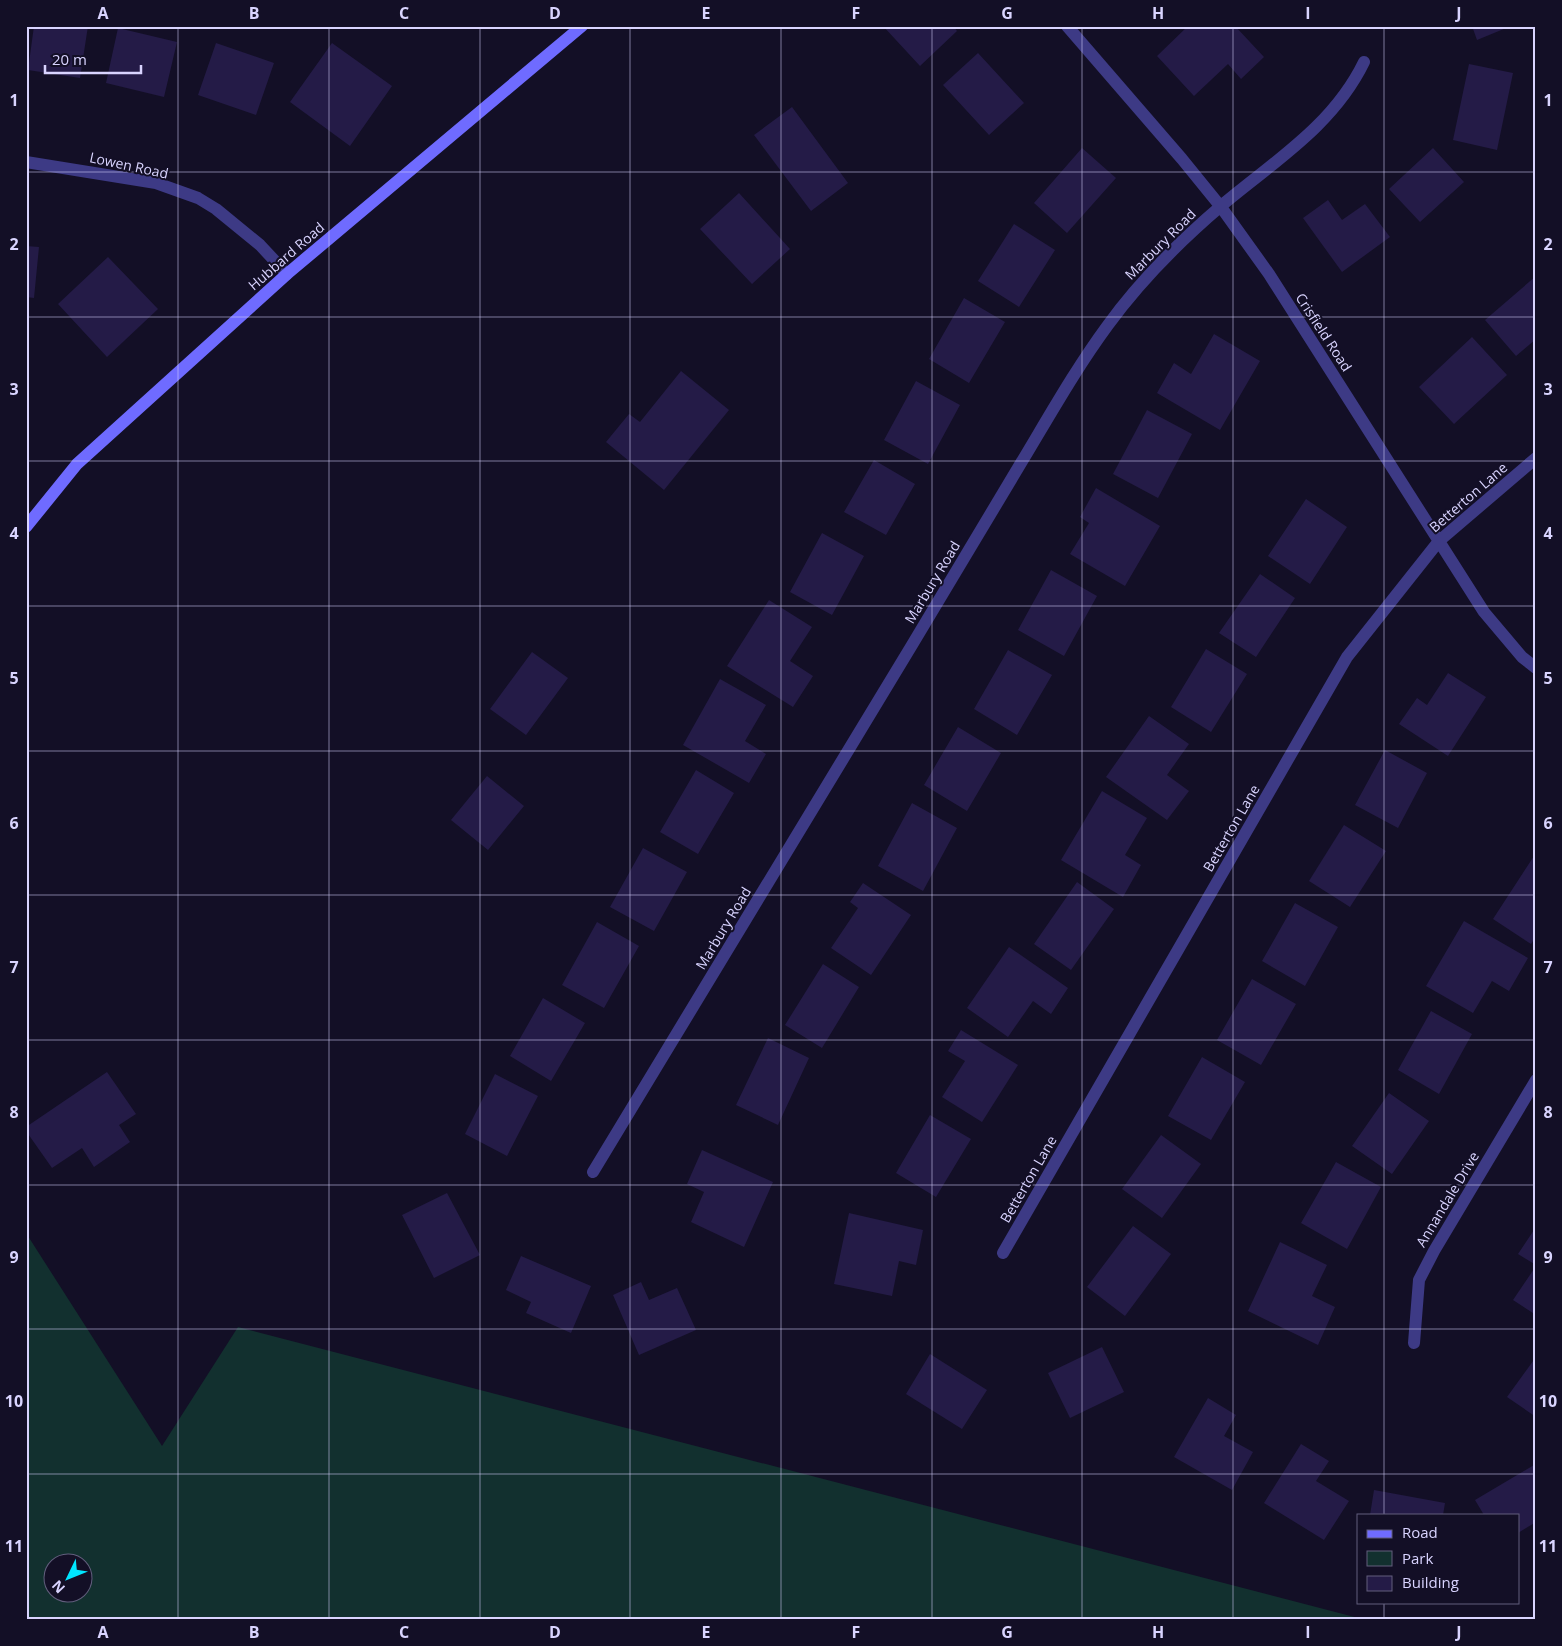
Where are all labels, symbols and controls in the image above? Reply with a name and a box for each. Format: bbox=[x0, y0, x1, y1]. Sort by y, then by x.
text: A bbox=[97, 2, 109, 24]
text: B bbox=[249, 2, 259, 24]
text: C bbox=[399, 2, 409, 24]
text: D bbox=[549, 2, 561, 24]
text: E bbox=[702, 2, 711, 24]
text: F bbox=[852, 2, 860, 24]
text: G bbox=[1001, 2, 1013, 24]
text: H bbox=[1152, 2, 1164, 24]
text: I bbox=[1305, 2, 1311, 24]
text: J bbox=[1454, 2, 1462, 24]
scale bar bbox=[45, 42, 141, 74]
text: 20 m bbox=[52, 49, 87, 69]
text: 1 bbox=[9, 89, 19, 111]
text: 1 bbox=[1543, 89, 1553, 111]
street label: Lowen Road bbox=[88, 147, 170, 183]
street label: Marbury Road bbox=[1120, 204, 1200, 284]
street label: Hubbard Road bbox=[244, 218, 328, 294]
text: 2 bbox=[9, 233, 19, 255]
text: 2 bbox=[1543, 233, 1553, 255]
street label: Crisfield Road bbox=[1292, 289, 1356, 375]
text: 3 bbox=[9, 378, 19, 400]
text: 3 bbox=[1543, 378, 1553, 400]
street label: Betterton Lane bbox=[1425, 458, 1511, 536]
text: 4 bbox=[9, 522, 19, 544]
text: 4 bbox=[1543, 522, 1553, 544]
street label: Marbury Road bbox=[900, 537, 964, 627]
text: 5 bbox=[9, 667, 19, 689]
text: 5 bbox=[1543, 667, 1553, 689]
street label: Betterton Lane bbox=[1198, 781, 1264, 875]
text: 6 bbox=[9, 812, 19, 834]
text: 6 bbox=[1543, 812, 1553, 834]
street label: Marbury Road bbox=[691, 883, 755, 973]
text: 7 bbox=[9, 956, 19, 978]
text: 7 bbox=[1543, 956, 1553, 978]
text: 8 bbox=[9, 1101, 19, 1123]
text: 8 bbox=[1543, 1101, 1553, 1123]
street label: Betterton Lane bbox=[995, 1132, 1061, 1226]
street label: Annandale Drive bbox=[1411, 1148, 1483, 1250]
text: 9 bbox=[9, 1246, 19, 1268]
text: 9 bbox=[1543, 1246, 1553, 1268]
text: 10 bbox=[5, 1390, 23, 1412]
text: 10 bbox=[1539, 1390, 1557, 1412]
legend bbox=[1357, 1514, 1520, 1604]
text: Road bbox=[1402, 1522, 1438, 1542]
text: 11 bbox=[5, 1535, 23, 1557]
text: 11 bbox=[1539, 1535, 1557, 1557]
text: Park bbox=[1402, 1548, 1433, 1568]
north arrow bbox=[42, 1554, 92, 1604]
text: Building bbox=[1402, 1572, 1459, 1592]
text: N bbox=[47, 1577, 69, 1598]
text: A bbox=[97, 1621, 109, 1643]
text: B bbox=[249, 1621, 259, 1643]
text: C bbox=[399, 1621, 409, 1643]
text: D bbox=[549, 1621, 561, 1643]
text: E bbox=[702, 1621, 711, 1643]
text: F bbox=[852, 1621, 860, 1643]
text: G bbox=[1001, 1621, 1013, 1643]
text: H bbox=[1152, 1621, 1164, 1643]
text: I bbox=[1305, 1621, 1311, 1643]
text: J bbox=[1454, 1621, 1462, 1643]

